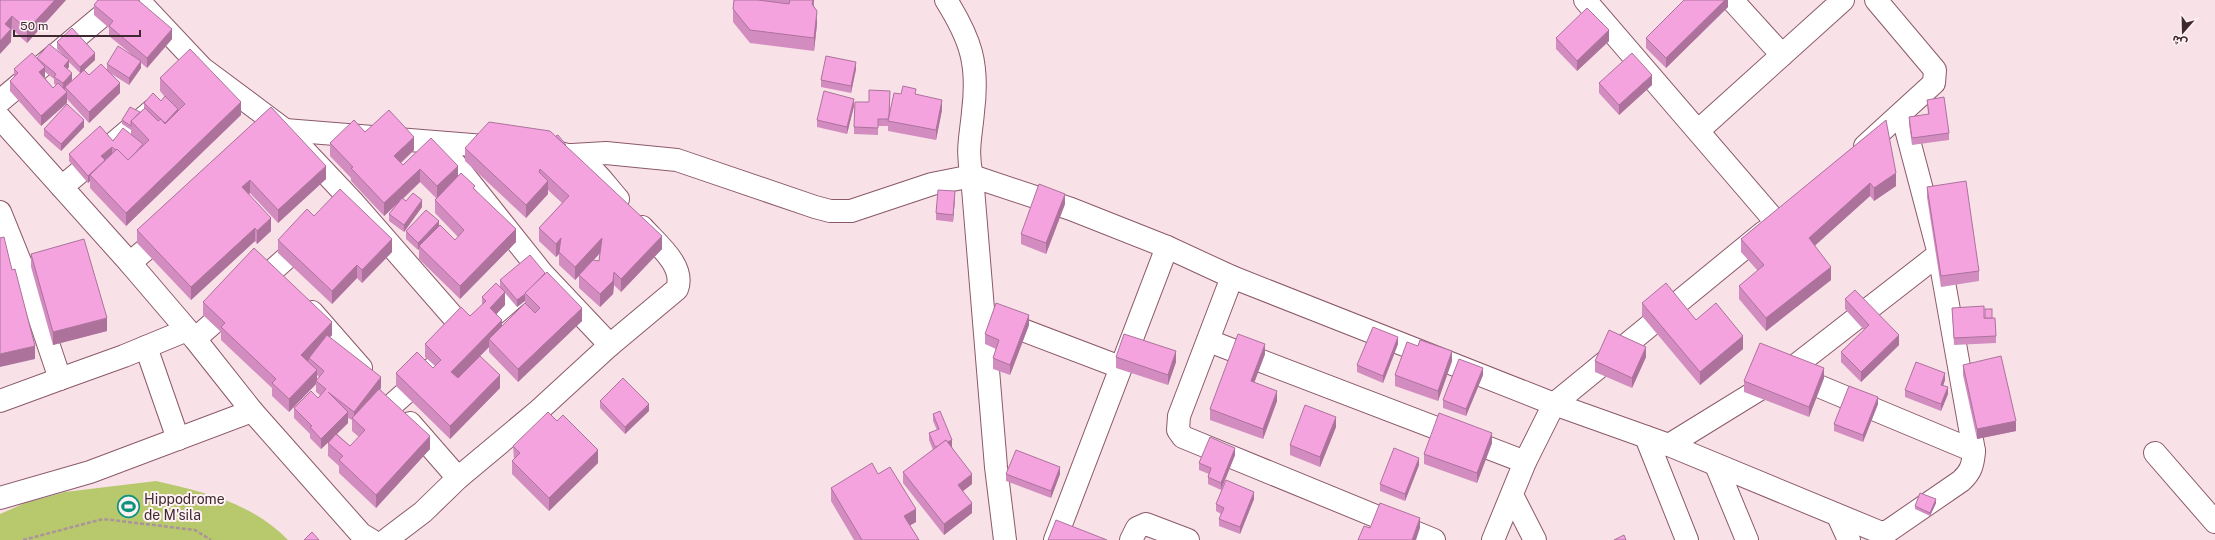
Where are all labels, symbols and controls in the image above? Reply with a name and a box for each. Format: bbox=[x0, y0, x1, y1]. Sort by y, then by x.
scale bar bbox=[14, 12, 140, 38]
north arrow bbox=[2163, 12, 2203, 52]
text: 50 m bbox=[20, 19, 48, 33]
text: ش bbox=[2170, 32, 2189, 50]
place label: Hippodrome de M'sila bbox=[144, 491, 225, 523]
sports icon: Hippodrome de M'sila bbox=[116, 494, 142, 520]

